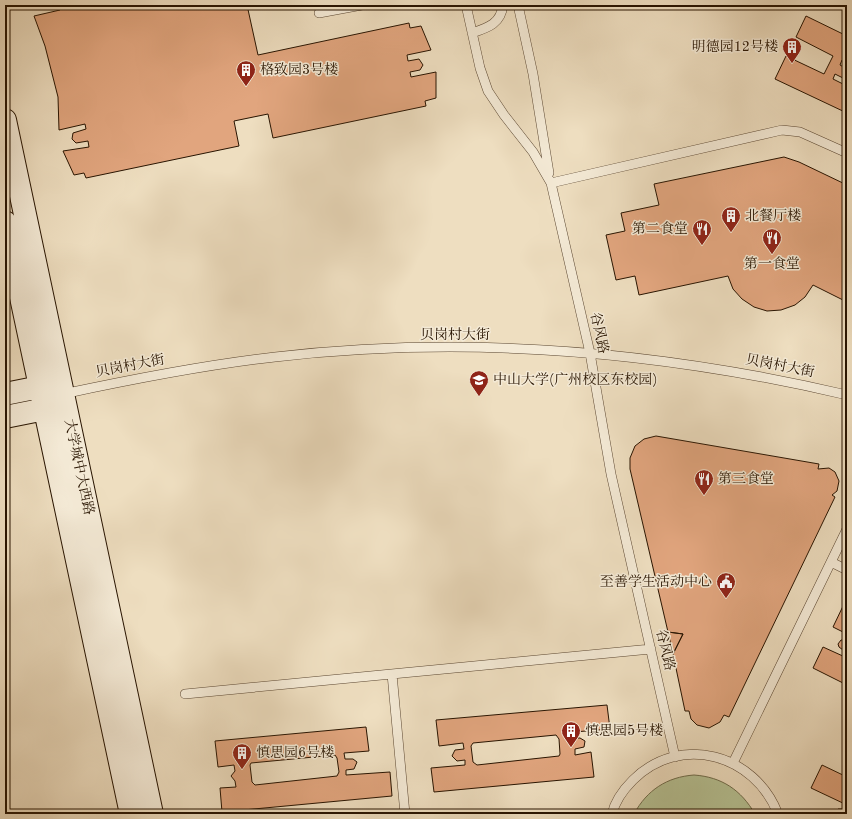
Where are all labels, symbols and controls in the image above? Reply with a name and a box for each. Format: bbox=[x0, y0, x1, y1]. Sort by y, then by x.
building icon: 明德园12号楼 bbox=[781, 36, 803, 64]
place label: 明德园12号楼 bbox=[692, 39, 778, 54]
building icon: 格致园3号楼 bbox=[235, 59, 257, 87]
place label: 格致园3号楼 bbox=[260, 62, 338, 77]
building icon: 北餐厅楼 bbox=[720, 205, 742, 233]
place label: 北餐厅楼 bbox=[745, 208, 801, 223]
restaurant icon: 第二食堂 bbox=[691, 218, 713, 246]
place label: 第二食堂 bbox=[632, 221, 688, 236]
restaurant icon: 第一食堂 bbox=[761, 227, 783, 255]
place label: 第一食堂 bbox=[744, 256, 800, 271]
street label: 谷风路 bbox=[588, 311, 611, 355]
street label: 贝岗村大街 bbox=[420, 327, 490, 342]
street label: 贝岗村大街 bbox=[94, 351, 166, 380]
street label: 贝岗村大街 bbox=[744, 351, 816, 380]
school or university icon: 中山大学(广州校区东校园) bbox=[468, 369, 490, 397]
place label: 中山大学(广州校区东校园) bbox=[493, 372, 657, 387]
street label: 大学城中大西路 bbox=[62, 417, 97, 516]
restaurant icon: 第三食堂 bbox=[693, 468, 715, 496]
place label: 第三食堂 bbox=[718, 471, 774, 486]
public building icon: 至善学生活动中心 bbox=[715, 571, 737, 599]
place label: 至善学生活动中心 bbox=[600, 574, 712, 589]
street label: 谷风路 bbox=[653, 628, 678, 672]
building icon: 慎思园5号楼 bbox=[560, 720, 582, 748]
place label: 慎思园5号楼 bbox=[585, 723, 663, 738]
building icon: 慎思园6号楼 bbox=[231, 742, 253, 770]
place label: 慎思园6号楼 bbox=[256, 745, 334, 760]

